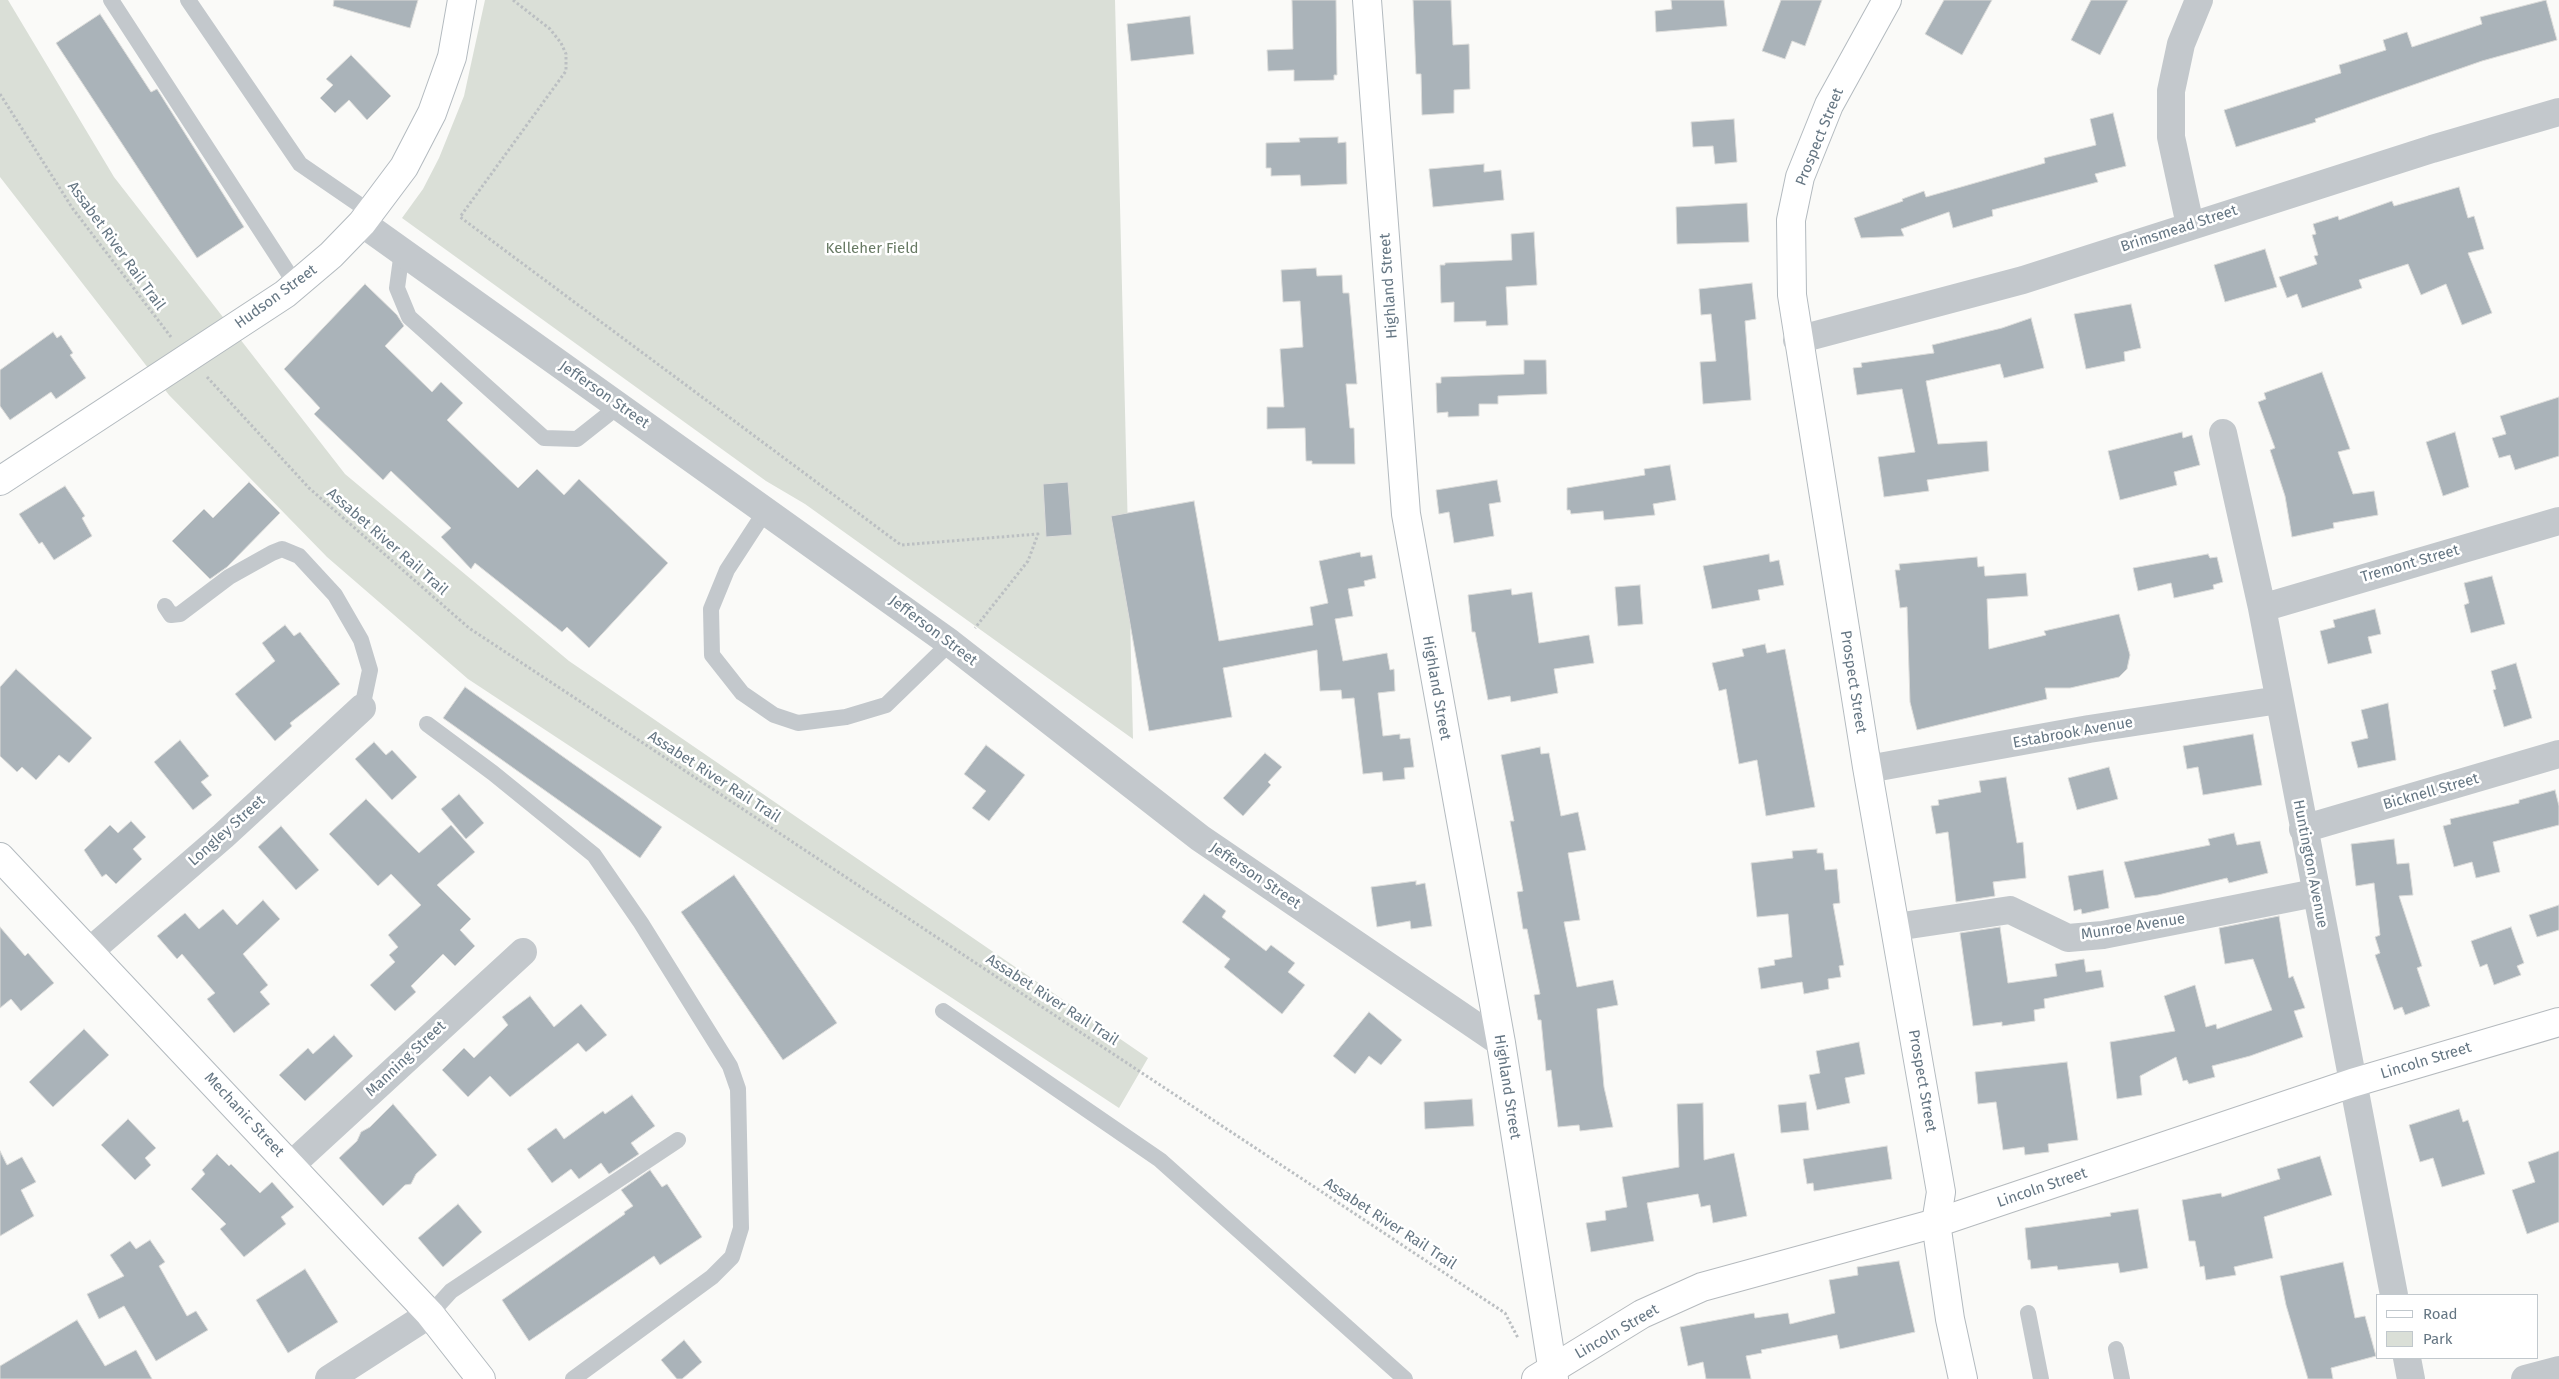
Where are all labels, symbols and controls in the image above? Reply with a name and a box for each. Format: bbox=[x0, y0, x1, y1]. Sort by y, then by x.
street label: Prospect Street bbox=[1792, 85, 1848, 189]
street label: Assabet River Rail Trail bbox=[63, 178, 169, 314]
street label: Brimsmead Street bbox=[2118, 202, 2240, 256]
street label: Highland Street bbox=[1376, 233, 1402, 339]
park label: Kelleher Field bbox=[826, 240, 918, 258]
street label: Hudson Street bbox=[231, 261, 321, 333]
street label: Jefferson Street bbox=[556, 357, 652, 433]
street label: Assabet River Rail Trail bbox=[323, 485, 451, 599]
street label: Tremont Street bbox=[2359, 541, 2461, 587]
street label: Jefferson Street bbox=[885, 592, 981, 670]
street label: Prospect Street bbox=[1836, 629, 1870, 735]
street label: Highland Street bbox=[1418, 634, 1454, 742]
street label: Estabrook Avenue bbox=[2012, 714, 2134, 752]
street label: Assabet River Rail Trail bbox=[644, 727, 784, 827]
street label: Bicknell Street bbox=[2381, 770, 2481, 814]
street label: Longley Street bbox=[185, 792, 269, 870]
street label: Huntington Avenue bbox=[2289, 798, 2331, 930]
street label: Jefferson Street bbox=[1206, 839, 1304, 913]
street label: Munroe Avenue bbox=[2080, 910, 2186, 944]
street label: Assabet River Rail Trail bbox=[982, 950, 1122, 1050]
street label: Manning Street bbox=[362, 1017, 450, 1101]
street label: Prospect Street bbox=[1904, 1028, 1940, 1134]
street label: Highland Street bbox=[1490, 1033, 1524, 1141]
street label: Lincoln Street bbox=[2378, 1039, 2474, 1083]
street label: Mechanic Street bbox=[200, 1069, 288, 1161]
street label: Lincoln Street bbox=[1995, 1164, 2089, 1212]
street label: Assabet River Rail Trail bbox=[1320, 1174, 1460, 1274]
legend bbox=[2376, 1294, 2539, 1359]
street label: Lincoln Street bbox=[1572, 1301, 1662, 1363]
text: Road bbox=[2423, 1305, 2458, 1323]
text: Park bbox=[2423, 1330, 2453, 1348]

